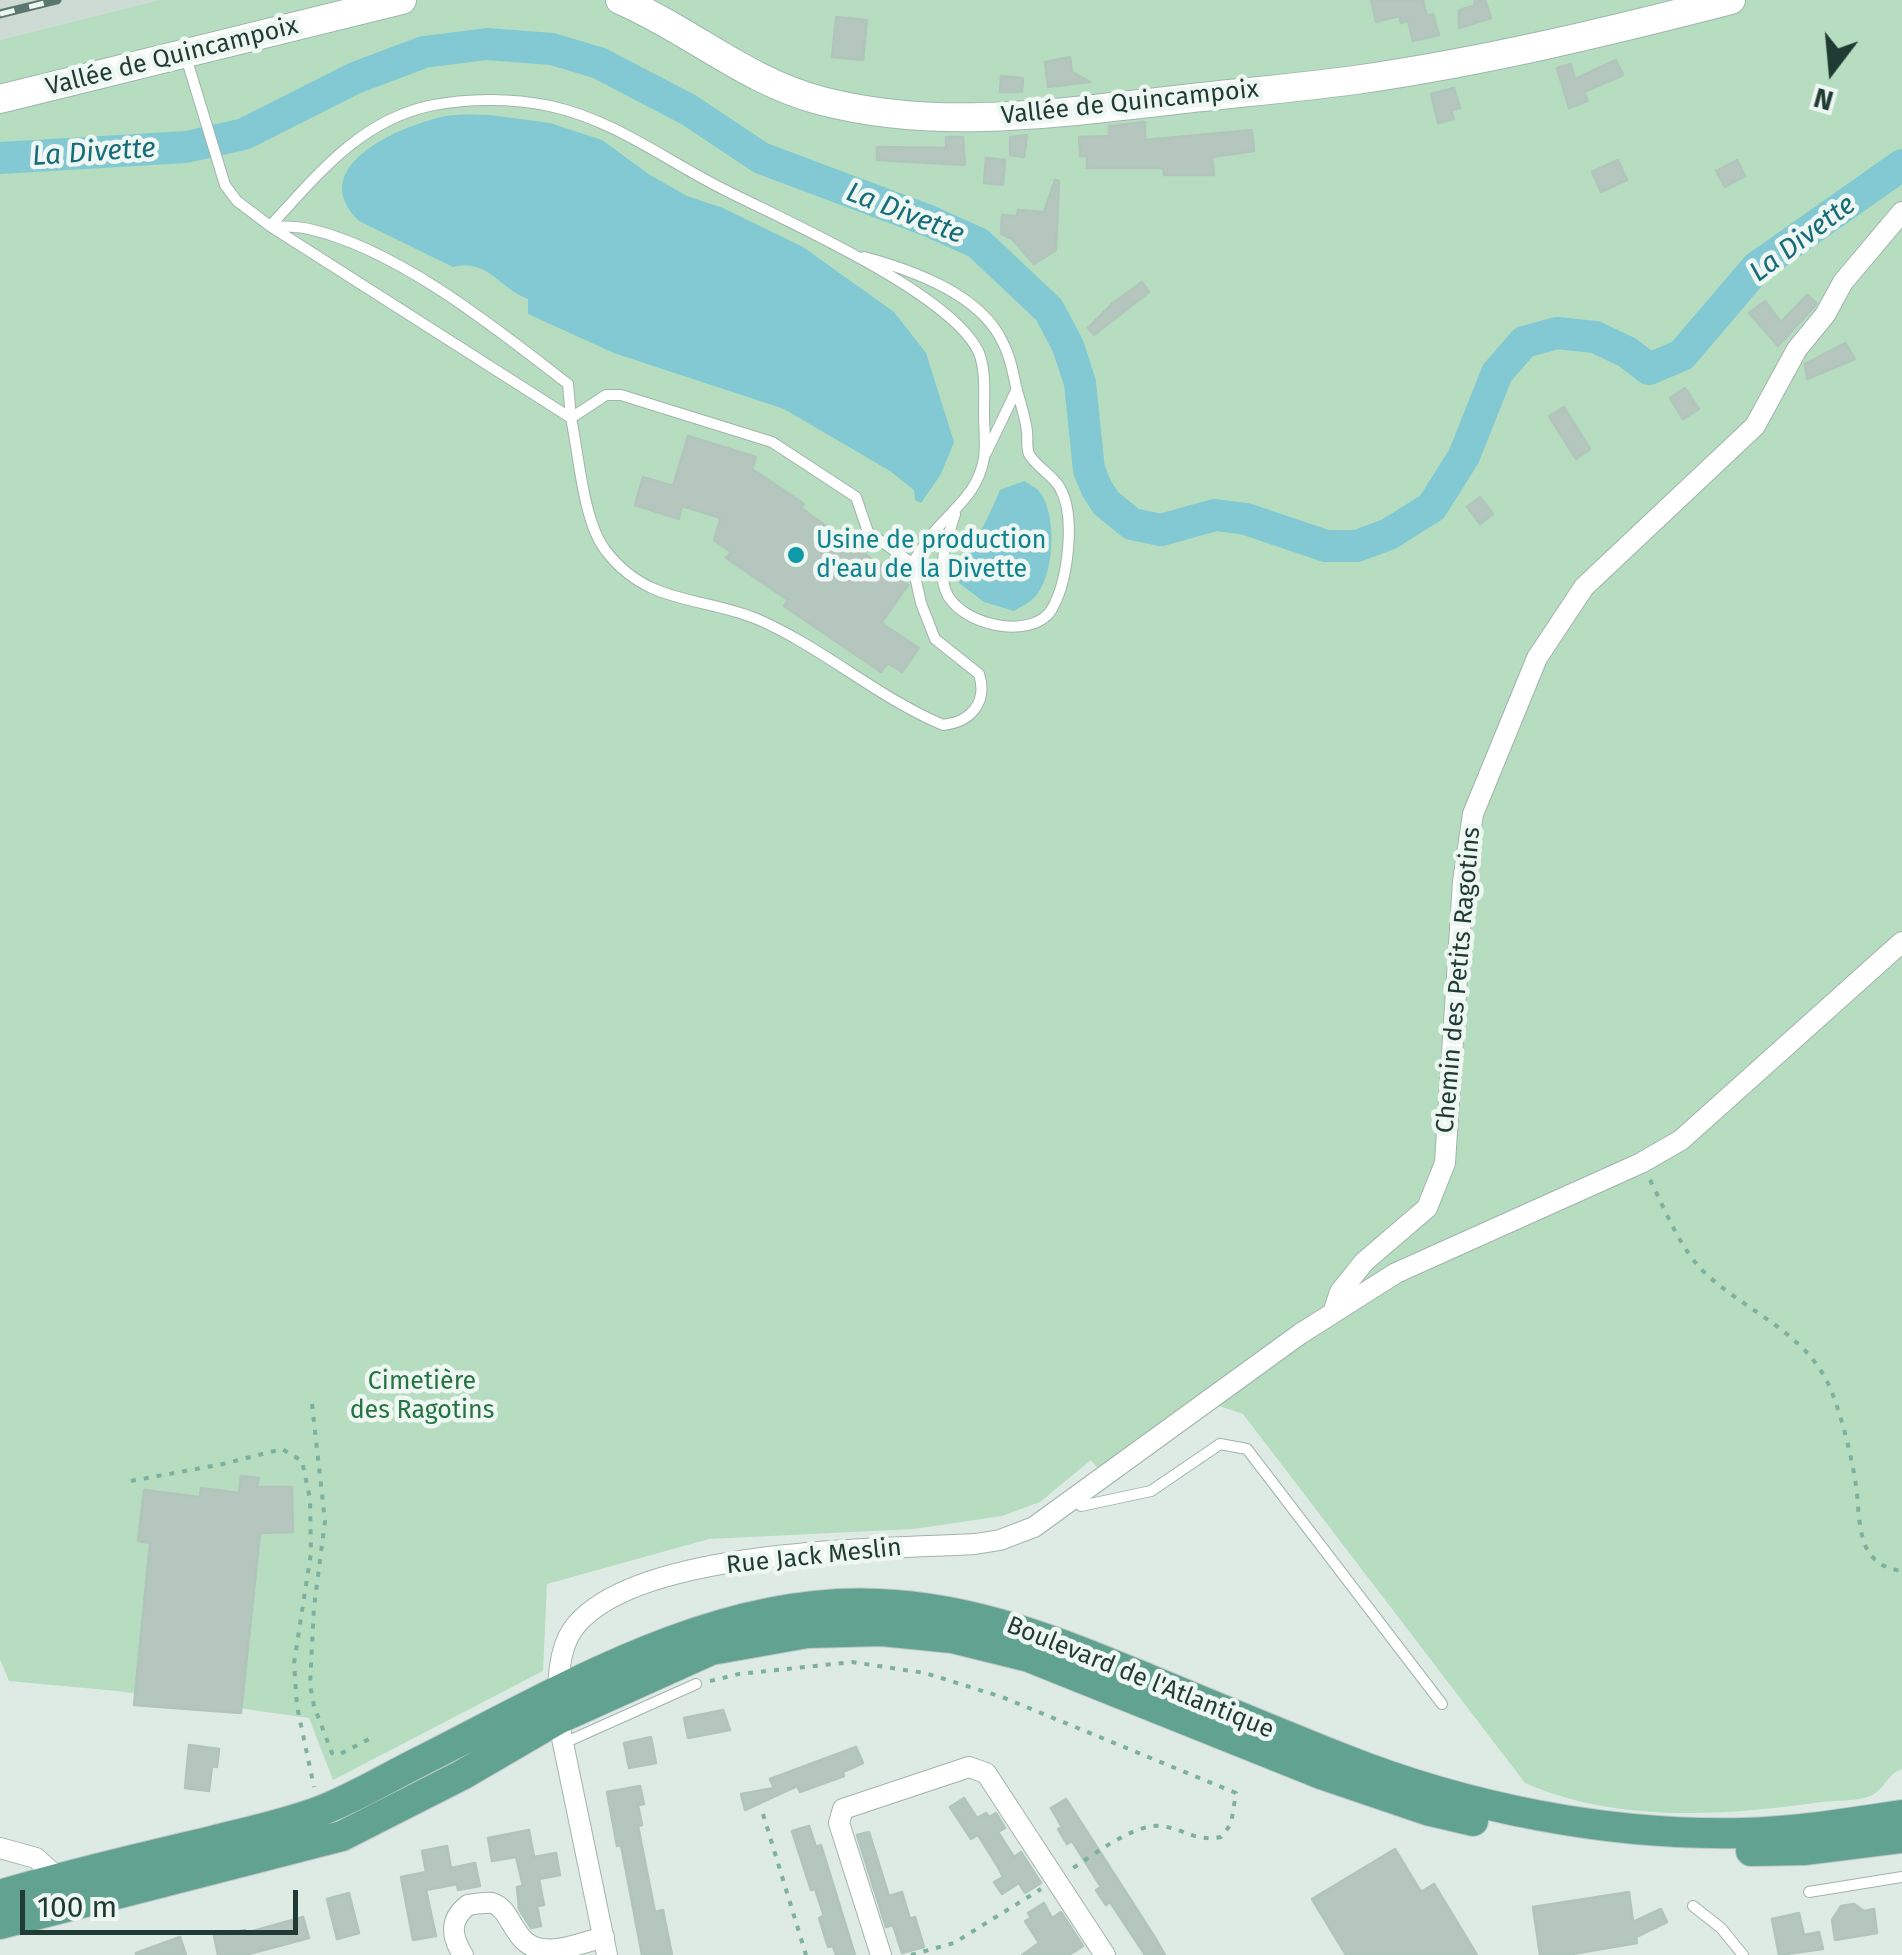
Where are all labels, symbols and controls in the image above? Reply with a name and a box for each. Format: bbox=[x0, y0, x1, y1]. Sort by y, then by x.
street label: Vallée de Quincampoix bbox=[43, 11, 301, 103]
north arrow bbox=[1782, 20, 1882, 120]
street label: Vallée de Quincampoix bbox=[1000, 75, 1260, 131]
text: N bbox=[1810, 81, 1837, 118]
water label: La Divette bbox=[31, 132, 157, 174]
water label: La Divette bbox=[841, 176, 969, 252]
water label: La Divette bbox=[1743, 188, 1863, 290]
place label: Usine de production d'eau de la Divette bbox=[816, 526, 1046, 585]
marker: Usine de production d'eau de la Divette bbox=[785, 544, 807, 566]
street label: Chemin des Petits Ragotins bbox=[1431, 826, 1487, 1134]
park label: Cimetière des Ragotins bbox=[350, 1367, 494, 1426]
street label: Rue Jack Meslin bbox=[725, 1533, 903, 1581]
street label: Boulevard de l'Atlantique bbox=[1002, 1611, 1278, 1745]
scale bar bbox=[25, 1870, 302, 1932]
text: 100 m bbox=[37, 1889, 117, 1925]

